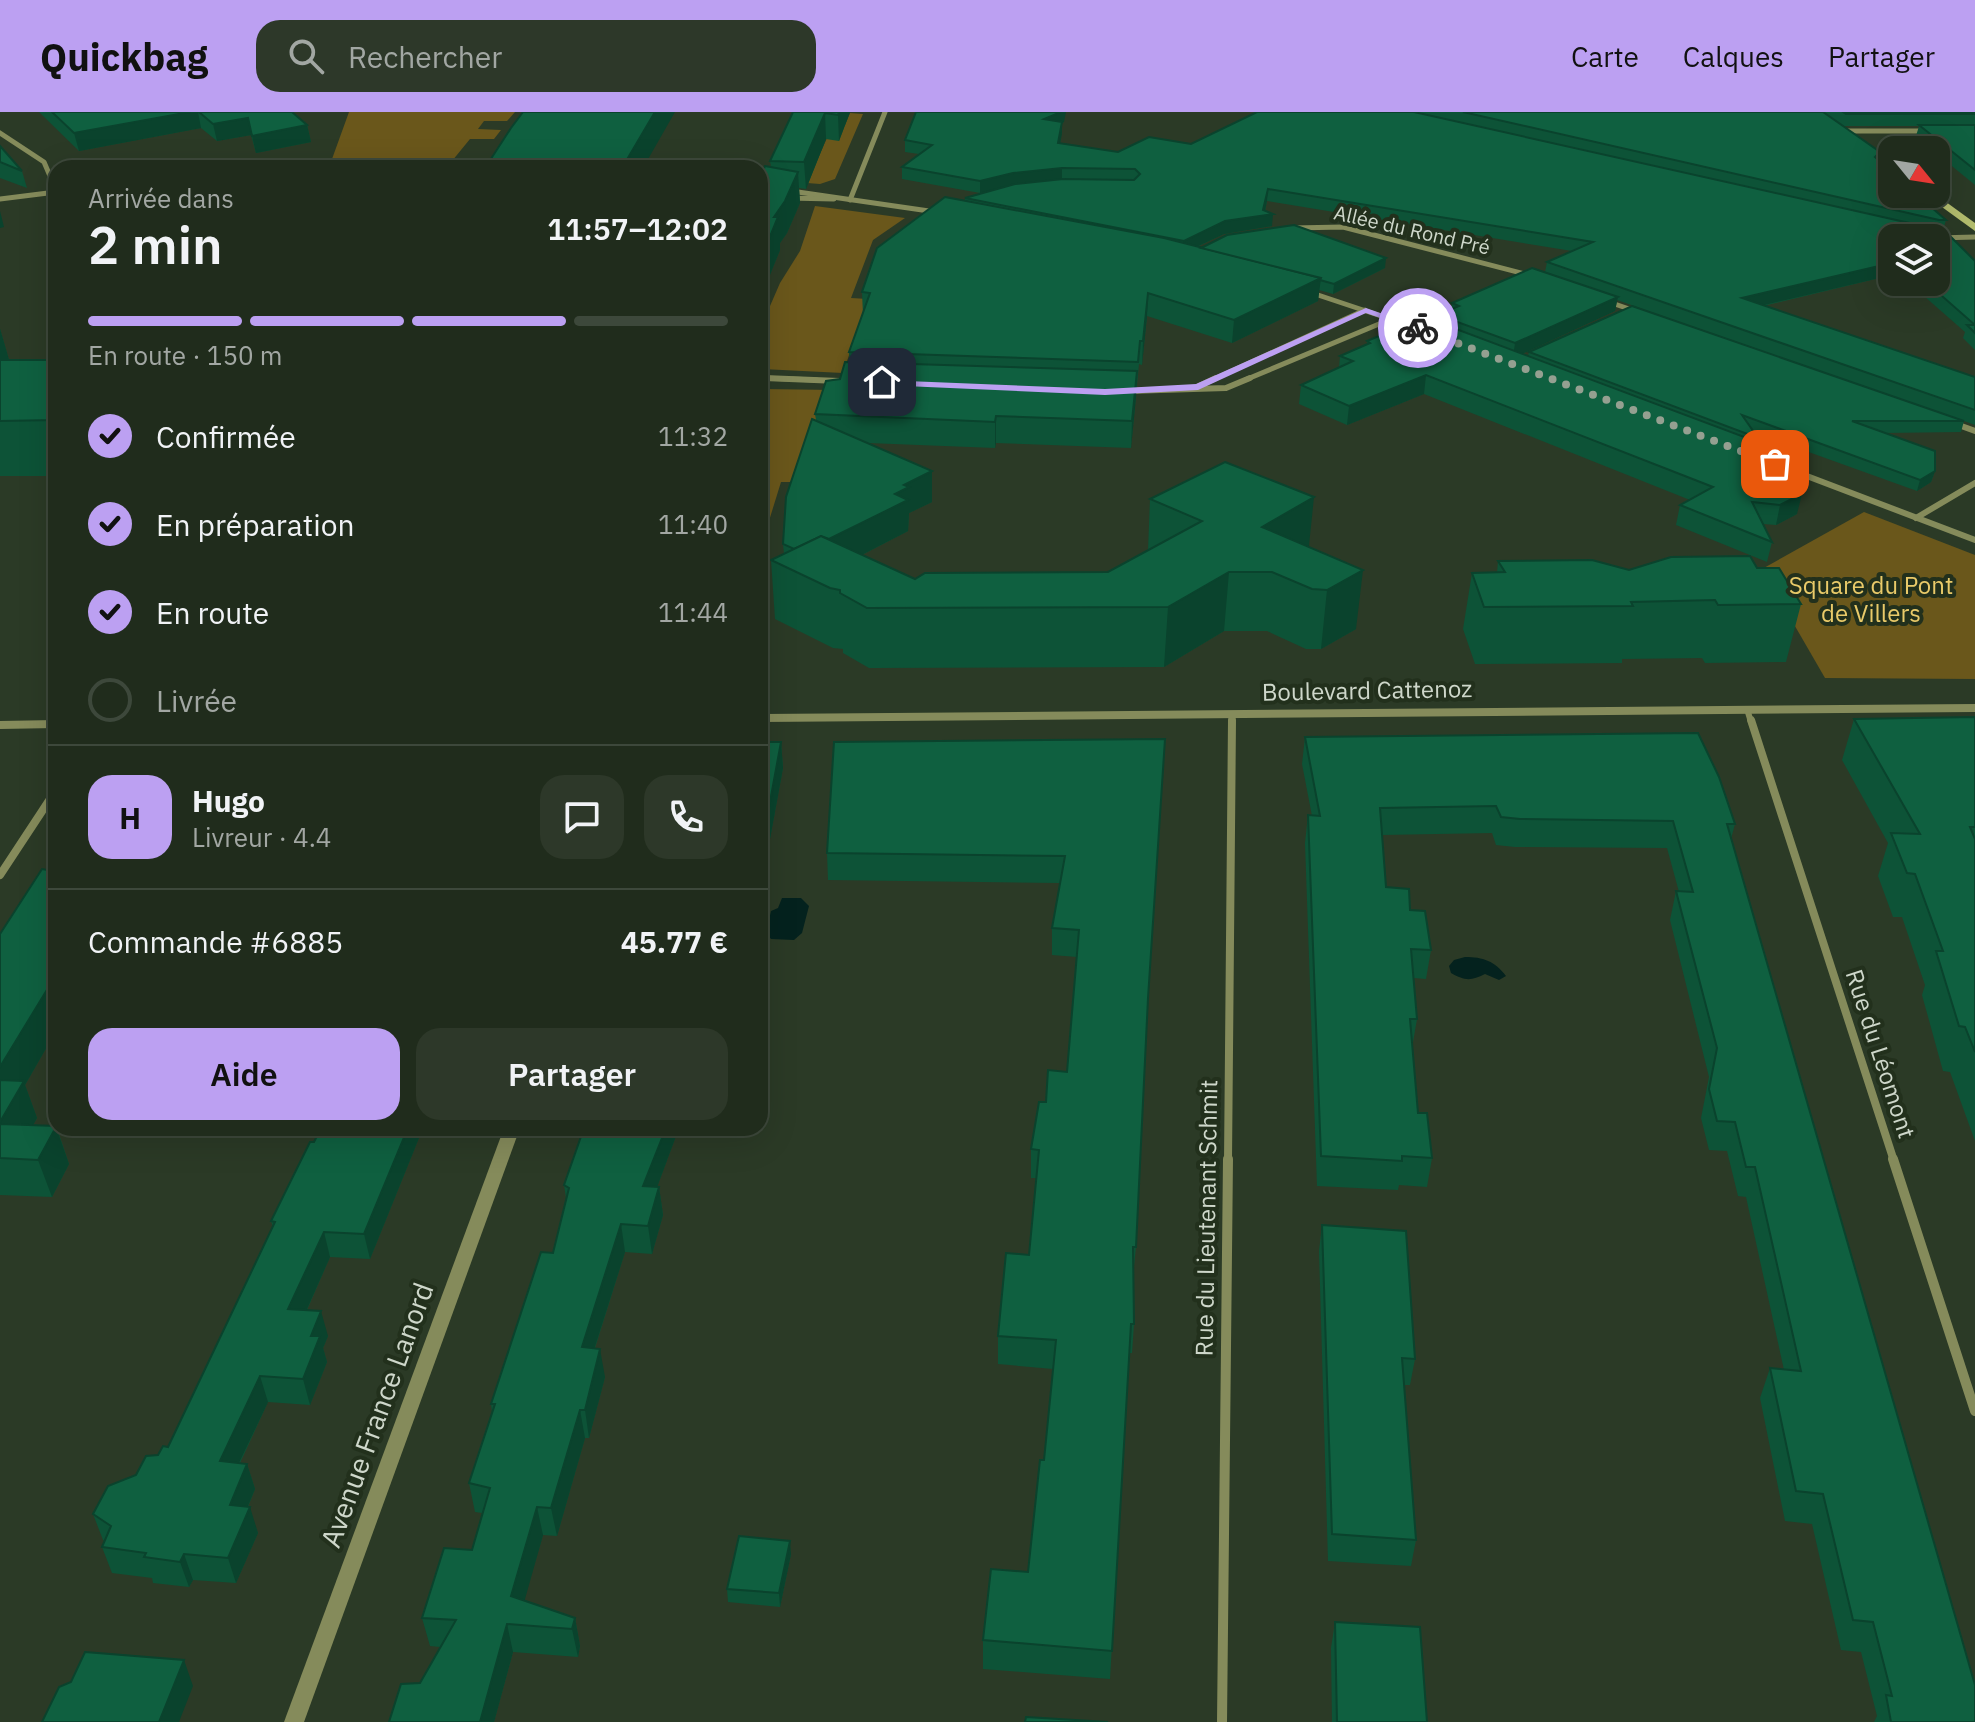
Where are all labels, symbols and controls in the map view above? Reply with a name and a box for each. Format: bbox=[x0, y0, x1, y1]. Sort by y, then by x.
search box bbox=[256, 20, 816, 92]
text: Quickbag bbox=[40, 32, 208, 81]
icon: search bbox=[284, 34, 328, 78]
text: Rechercher bbox=[348, 37, 502, 76]
text: Carte bbox=[1571, 38, 1639, 75]
text: Calques bbox=[1683, 38, 1784, 75]
text: Partager bbox=[1828, 38, 1935, 75]
north arrow bbox=[1878, 136, 1950, 208]
map controls bbox=[1878, 136, 1950, 296]
text: Arrivée dans bbox=[88, 181, 234, 215]
street label: Allée du Rond Pré bbox=[1331, 198, 1493, 261]
text: 11:57–12:02 bbox=[547, 209, 728, 248]
text: 2 min bbox=[88, 211, 223, 278]
button: layers bbox=[1878, 224, 1950, 296]
courier bbox=[1378, 288, 1458, 368]
icon: bike bbox=[1396, 306, 1440, 350]
text: En route · 150 m bbox=[88, 338, 282, 372]
pin bbox=[848, 348, 916, 416]
icon: home bbox=[860, 360, 904, 404]
icon: check bbox=[88, 414, 132, 458]
text: Confirmée bbox=[156, 417, 296, 456]
text: 11:32 bbox=[658, 419, 728, 453]
pin bbox=[1741, 430, 1809, 498]
icon: bag bbox=[1753, 442, 1797, 486]
icon: check bbox=[88, 502, 132, 546]
text: En préparation bbox=[156, 505, 355, 544]
text: 11:40 bbox=[658, 507, 728, 541]
park label: Square du Pont de Villers bbox=[1789, 569, 1953, 629]
icon: check bbox=[88, 590, 132, 634]
text: En route bbox=[156, 593, 269, 632]
text: 11:44 bbox=[658, 595, 728, 629]
street label: Boulevard Cattenoz bbox=[1262, 672, 1472, 708]
text: Livrée bbox=[156, 681, 237, 720]
button: chat bbox=[540, 775, 624, 859]
button: phone bbox=[644, 775, 728, 859]
text: Hugo bbox=[192, 781, 265, 820]
text: H bbox=[119, 798, 141, 837]
text: Livreur · 4.4 bbox=[192, 820, 331, 854]
text: Commande #6885 bbox=[88, 922, 343, 961]
text: 45.77 € bbox=[621, 922, 728, 961]
street label: Rue du Léomont bbox=[1839, 965, 1923, 1142]
button: Aide bbox=[88, 1028, 400, 1120]
button: Partager bbox=[416, 1028, 728, 1120]
street label: Rue du Lieutenant Schmit bbox=[1188, 1079, 1224, 1357]
street label: Avenue France Lanord bbox=[311, 1277, 442, 1552]

